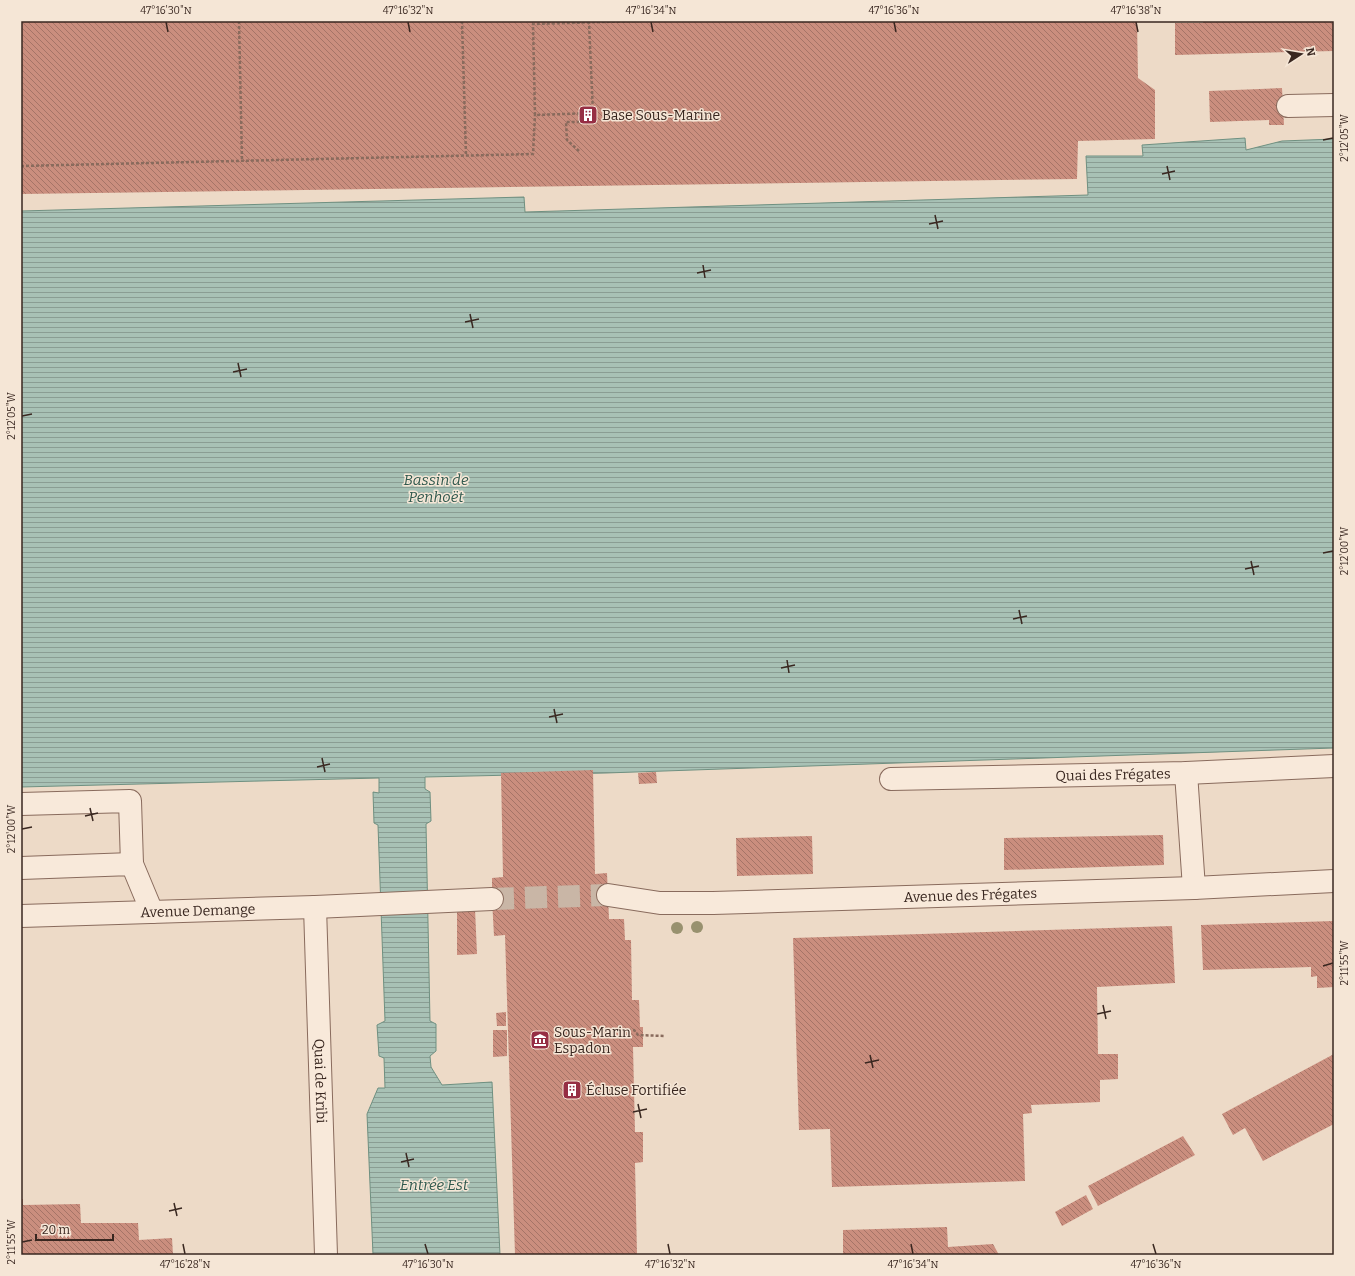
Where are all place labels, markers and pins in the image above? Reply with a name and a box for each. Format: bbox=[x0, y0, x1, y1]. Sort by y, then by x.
building icon: Base Sous-Marine bbox=[577, 104, 599, 126]
place label: Base Sous-Marine bbox=[602, 107, 720, 124]
place label: Sous-Marin Espadon bbox=[554, 1024, 631, 1057]
museum icon: Sous-Marin Espadon bbox=[529, 1029, 551, 1051]
building icon: Écluse Fortifiée bbox=[561, 1079, 583, 1101]
place label: Écluse Fortifiée bbox=[586, 1081, 686, 1099]

